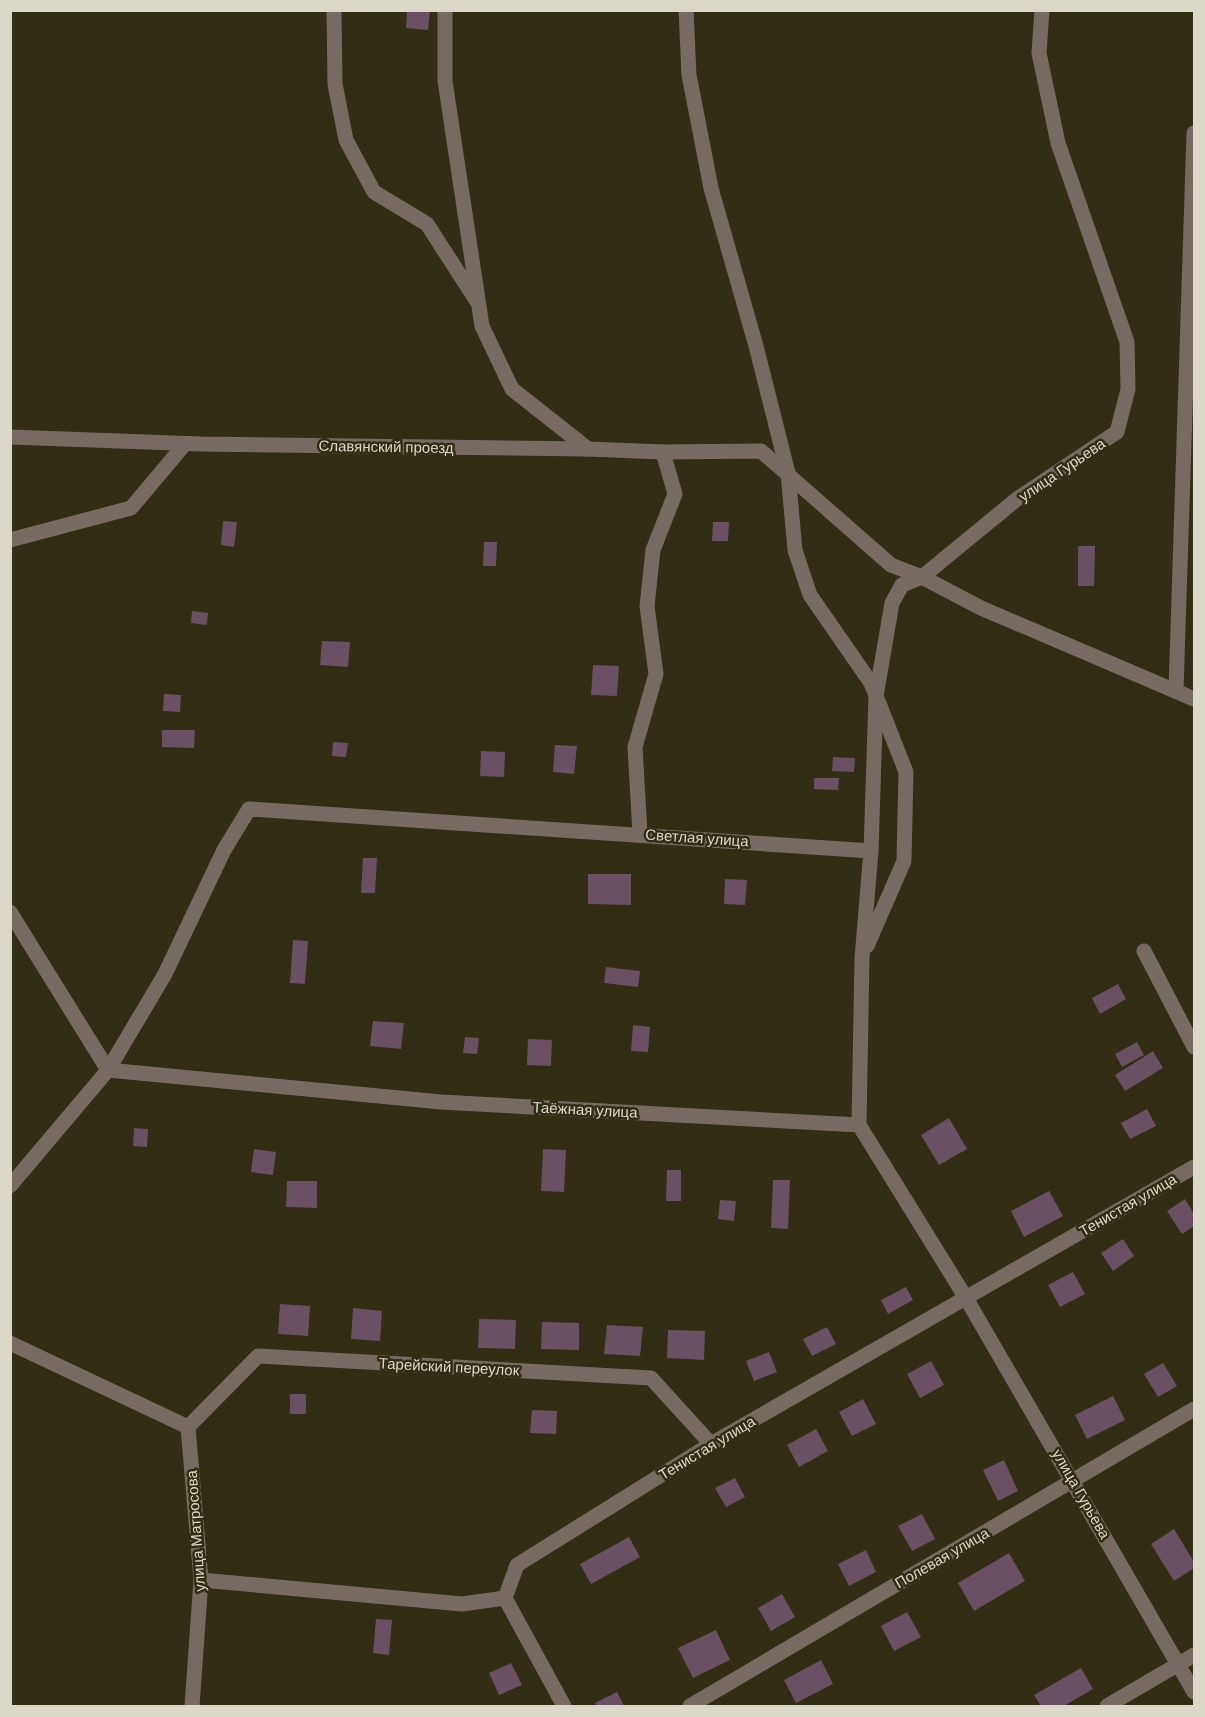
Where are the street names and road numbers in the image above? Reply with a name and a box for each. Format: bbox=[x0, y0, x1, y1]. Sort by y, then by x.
street label: улица Гурьева bbox=[1015, 433, 1110, 506]
street label: Славянский проезд bbox=[318, 436, 454, 458]
street label: Светлая улица bbox=[645, 824, 750, 852]
street label: Таёжная улица bbox=[532, 1097, 639, 1123]
street label: Тенистая улица bbox=[1076, 1169, 1181, 1241]
street label: Тарейский переулок bbox=[378, 1353, 520, 1381]
street label: Тенистая улица bbox=[655, 1411, 760, 1485]
street label: улица Гурьева bbox=[1047, 1446, 1115, 1543]
street label: улица Матросова bbox=[182, 1469, 210, 1592]
street label: Полевая улица bbox=[891, 1523, 993, 1593]

